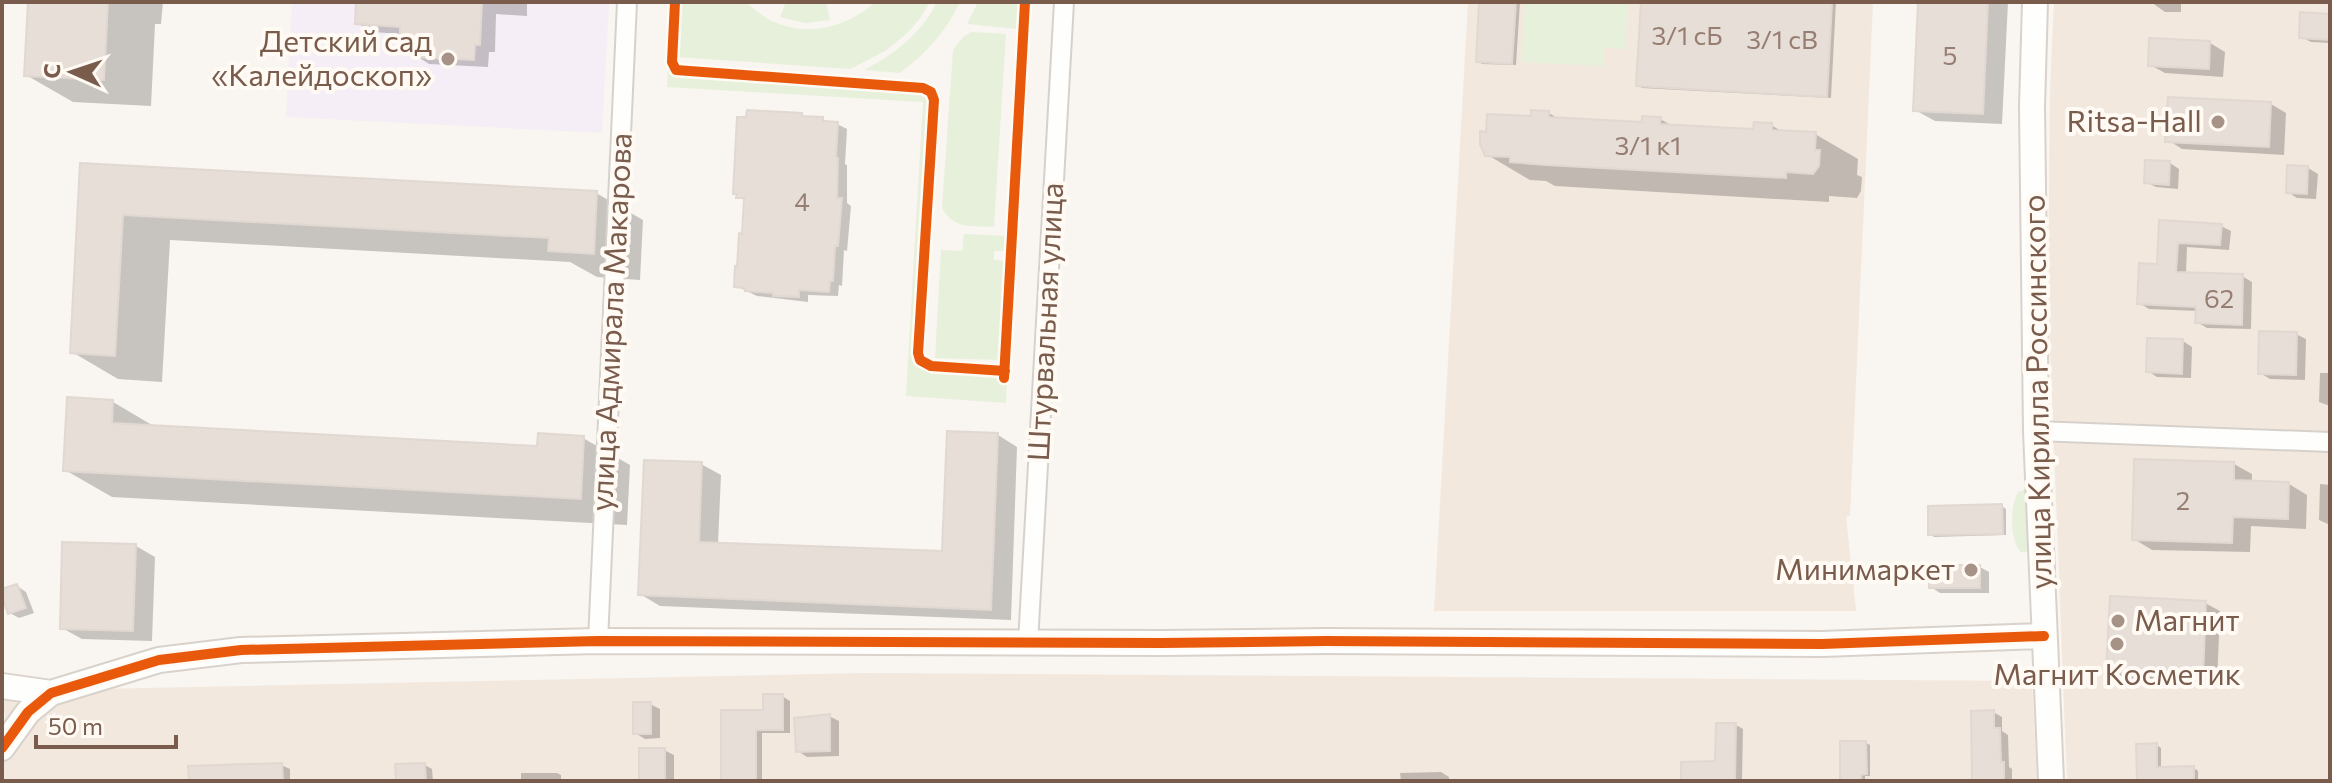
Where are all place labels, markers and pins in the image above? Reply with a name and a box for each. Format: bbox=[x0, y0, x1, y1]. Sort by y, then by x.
place label: Детский сад «Калейдоскоп» bbox=[211, 21, 432, 92]
marker: Детский сад «Калейдоскоп» bbox=[439, 50, 457, 68]
place label: Ritsa-Hall bbox=[2066, 101, 2202, 138]
marker: Ritsa-Hall bbox=[2209, 113, 2227, 131]
place label: Минимаркет bbox=[1775, 549, 1955, 586]
marker: Минимаркет bbox=[1962, 561, 1980, 579]
place label: Магнит bbox=[2134, 600, 2240, 637]
marker: Магнит bbox=[2109, 612, 2127, 630]
marker: Магнит Косметик bbox=[2108, 635, 2126, 653]
place label: Магнит Косметик bbox=[1993, 654, 2241, 691]

